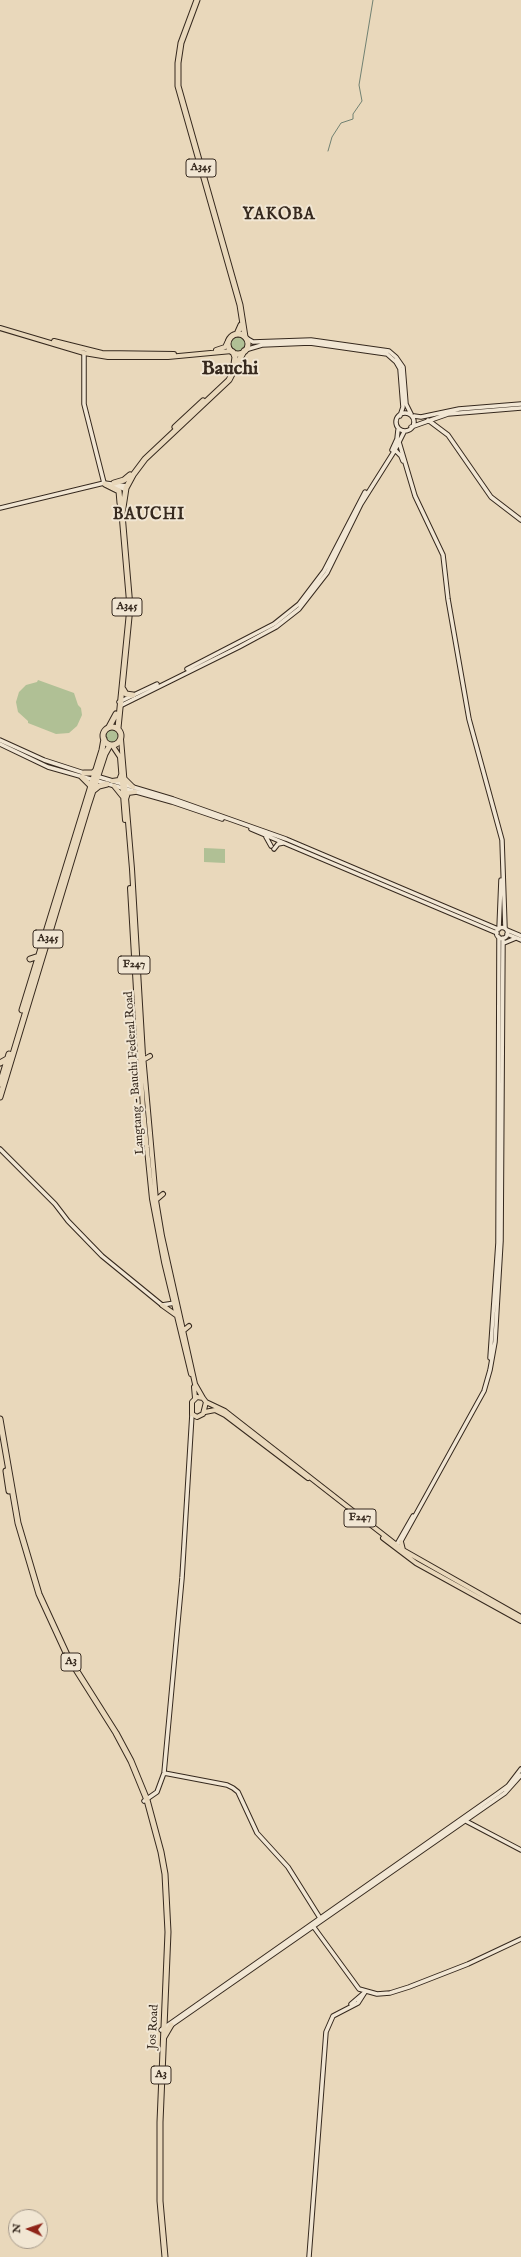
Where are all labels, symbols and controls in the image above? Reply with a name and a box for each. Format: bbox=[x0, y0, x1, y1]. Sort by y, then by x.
road number: A345 bbox=[186, 159, 216, 177]
district label: YAKOBA bbox=[242, 206, 316, 226]
district label: Bauchi bbox=[202, 358, 258, 382]
district label: BAUCHI bbox=[113, 506, 185, 526]
road number: A345 bbox=[112, 598, 142, 616]
road number: A345 bbox=[33, 930, 63, 948]
road number: F247 bbox=[118, 956, 150, 974]
street label: Langtang - Bauchi Federal Road bbox=[122, 991, 148, 1155]
road number: F247 bbox=[344, 1509, 376, 1527]
road number: A3 bbox=[61, 1653, 81, 1671]
street label: Jos Road bbox=[146, 2004, 162, 2050]
road number: A3 bbox=[151, 2066, 171, 2084]
north arrow bbox=[8, 2209, 48, 2249]
text: N bbox=[10, 2223, 24, 2234]

